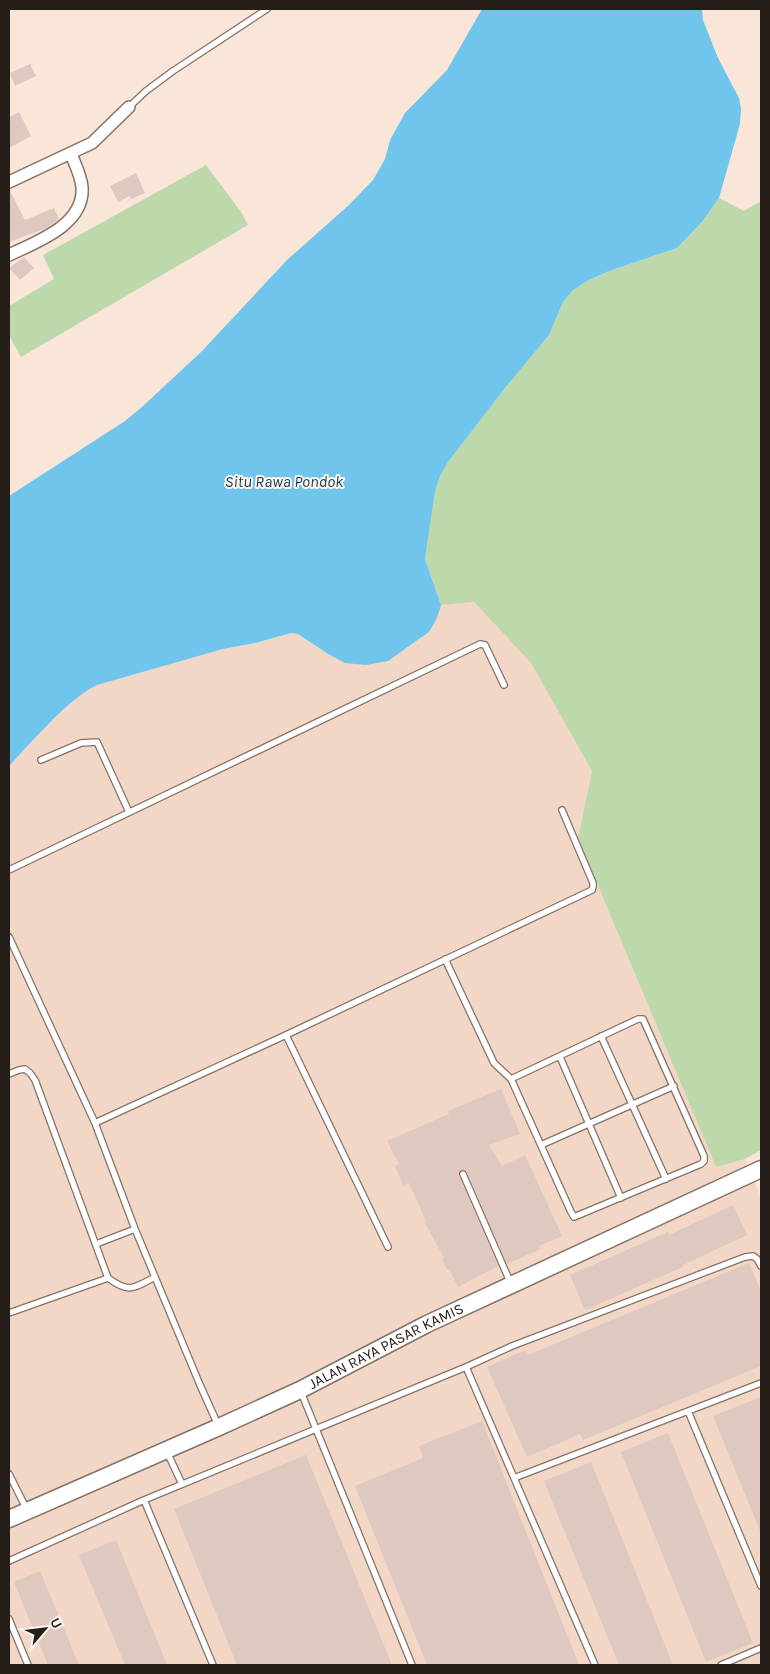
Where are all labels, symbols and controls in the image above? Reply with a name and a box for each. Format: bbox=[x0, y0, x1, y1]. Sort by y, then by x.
water label: Situ Rawa Pondok bbox=[225, 472, 344, 491]
street label: JALAN RAYA PASAR KAMIS bbox=[306, 1299, 466, 1393]
north arrow bbox=[20, 1604, 70, 1654]
text: U bbox=[46, 1615, 66, 1631]

